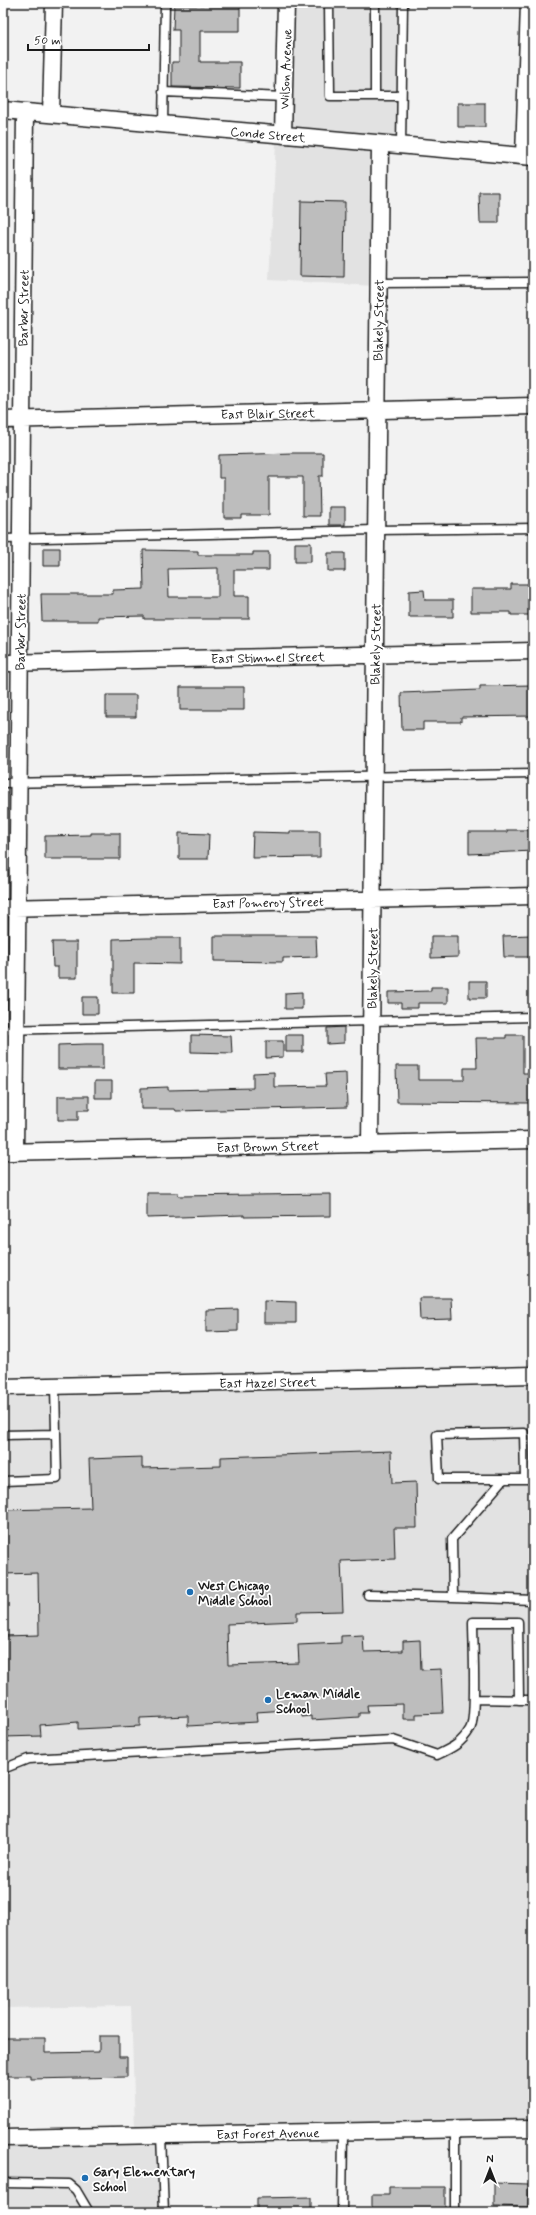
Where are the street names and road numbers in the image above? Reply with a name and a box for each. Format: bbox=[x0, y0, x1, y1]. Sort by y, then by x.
street label: Wilson Avenue bbox=[277, 28, 296, 110]
street label: Conde Street bbox=[230, 124, 307, 147]
street label: Barber Street bbox=[15, 269, 34, 347]
street label: Blakely Street bbox=[370, 279, 389, 361]
street label: East Blair Street bbox=[221, 405, 316, 424]
street label: Barber Street bbox=[12, 593, 31, 671]
street label: Blakely Street bbox=[367, 603, 386, 685]
street label: East Stimmel Street bbox=[211, 649, 326, 668]
street label: East Pomeroy Street bbox=[212, 894, 324, 913]
street label: Blakely Street bbox=[364, 927, 383, 1009]
street label: East Brown Street bbox=[217, 1138, 320, 1157]
street label: East Hazel Street bbox=[219, 1374, 317, 1393]
street label: East Forest Avenue bbox=[216, 2125, 320, 2144]

